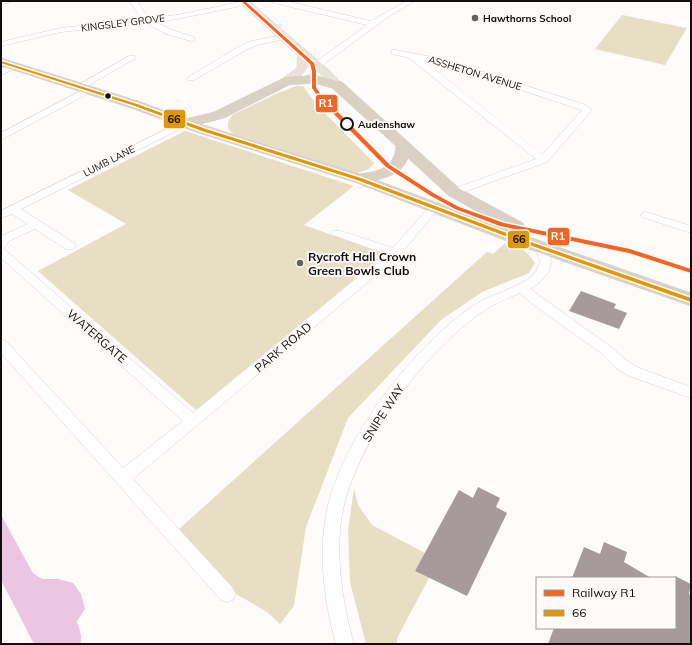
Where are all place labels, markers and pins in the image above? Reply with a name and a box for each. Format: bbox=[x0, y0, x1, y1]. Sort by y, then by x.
place label: Hawthorns School bbox=[483, 12, 571, 25]
marker: Hawthorns School bbox=[470, 13, 480, 23]
unlabelled marker bbox=[103, 91, 113, 101]
marker: Audenshaw bbox=[340, 117, 354, 131]
place label: Audenshaw bbox=[358, 118, 415, 131]
place label: Rycroft Hall Crown Green Bowls Club bbox=[308, 249, 416, 278]
marker: Rycroft Hall Crown Green Bowls Club bbox=[295, 258, 305, 268]

